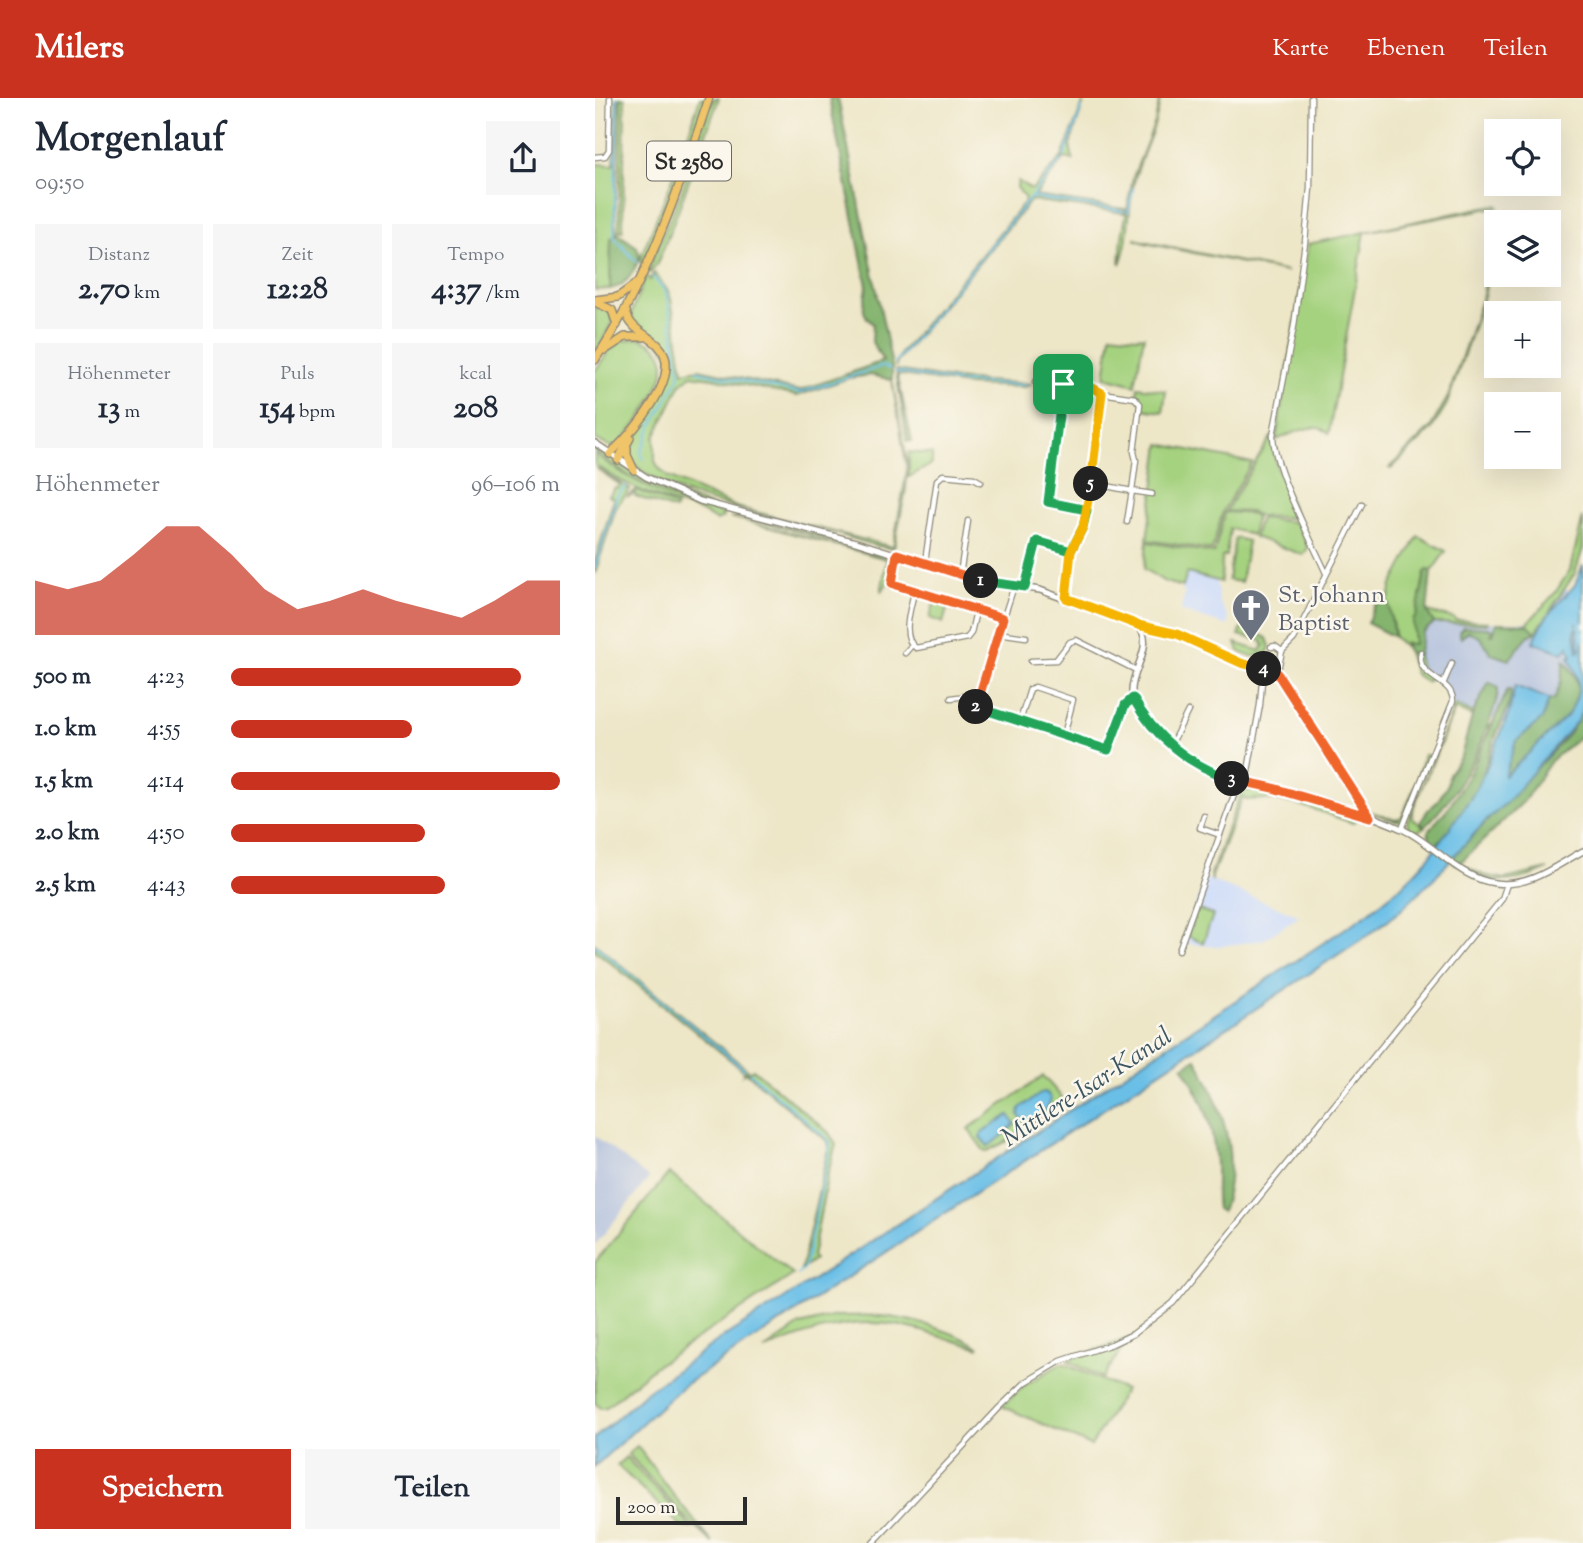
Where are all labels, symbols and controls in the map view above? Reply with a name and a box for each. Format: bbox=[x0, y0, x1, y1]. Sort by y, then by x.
text: Milers bbox=[35, 25, 124, 73]
text: Karte bbox=[1272, 32, 1329, 66]
text: Ebenen bbox=[1367, 32, 1445, 66]
text: Teilen bbox=[1483, 32, 1548, 66]
text: Morgenlauf bbox=[35, 114, 226, 168]
map controls bbox=[1484, 119, 1561, 469]
button: locate bbox=[1484, 119, 1561, 196]
button: share bbox=[486, 121, 560, 195]
road number: St 2580 bbox=[647, 142, 731, 180]
text: 09:50 bbox=[35, 167, 84, 200]
button: layers bbox=[1484, 210, 1561, 287]
text: Distanz bbox=[88, 242, 150, 269]
text: Zeit bbox=[282, 242, 313, 269]
text: Tempo bbox=[447, 242, 504, 269]
text: 2.70 bbox=[78, 269, 130, 312]
text: 12:28 bbox=[267, 269, 328, 312]
text: 4:37 bbox=[432, 269, 482, 312]
text: km bbox=[130, 280, 160, 307]
text: /km bbox=[482, 280, 520, 307]
button: + bbox=[1484, 301, 1561, 378]
pin bbox=[1033, 354, 1093, 414]
text: Höhenmeter bbox=[68, 361, 171, 388]
text: Puls bbox=[280, 361, 315, 388]
text: kcal bbox=[459, 361, 492, 388]
icon: arrive bbox=[1044, 365, 1082, 403]
text: 13 bbox=[98, 388, 120, 431]
text: 154 bbox=[259, 388, 295, 431]
text: 208 bbox=[453, 388, 498, 431]
button: − bbox=[1484, 392, 1561, 469]
text: m bbox=[120, 399, 140, 426]
text: bpm bbox=[295, 399, 336, 426]
pin: 5 bbox=[1073, 466, 1109, 502]
text: Höhenmeter bbox=[35, 469, 160, 502]
text: 96–106 m bbox=[471, 469, 560, 502]
text: 5 bbox=[1087, 470, 1094, 497]
pin: 1 bbox=[963, 564, 999, 598]
text: 1 bbox=[977, 567, 984, 594]
place label: St. Johann Baptist bbox=[1278, 579, 1385, 641]
church icon: St. Johann Baptist bbox=[1230, 587, 1272, 642]
pin: 4 bbox=[1247, 652, 1281, 686]
text: 4 bbox=[1259, 655, 1268, 682]
text: 500 m bbox=[35, 661, 91, 694]
text: 4:23 bbox=[147, 661, 185, 694]
pin: 2 bbox=[959, 690, 993, 724]
text: 2 bbox=[971, 693, 980, 720]
text: 1.0 km bbox=[35, 713, 97, 746]
text: 4:55 bbox=[147, 713, 181, 746]
pin: 3 bbox=[1215, 762, 1249, 796]
text: 1.5 km bbox=[35, 765, 93, 798]
text: 4:14 bbox=[147, 765, 184, 798]
text: 3 bbox=[1228, 765, 1235, 792]
text: 2.0 km bbox=[35, 817, 100, 850]
text: 4:50 bbox=[147, 817, 185, 850]
text: 2.5 km bbox=[35, 869, 96, 902]
text: 4:43 bbox=[147, 869, 185, 902]
water label: Mittlere-Isar-Kanal bbox=[995, 1019, 1180, 1157]
button: Speichern bbox=[35, 1449, 291, 1529]
button: Teilen bbox=[305, 1449, 560, 1529]
scale bar bbox=[616, 1494, 747, 1526]
text: 200 m bbox=[627, 1495, 676, 1522]

